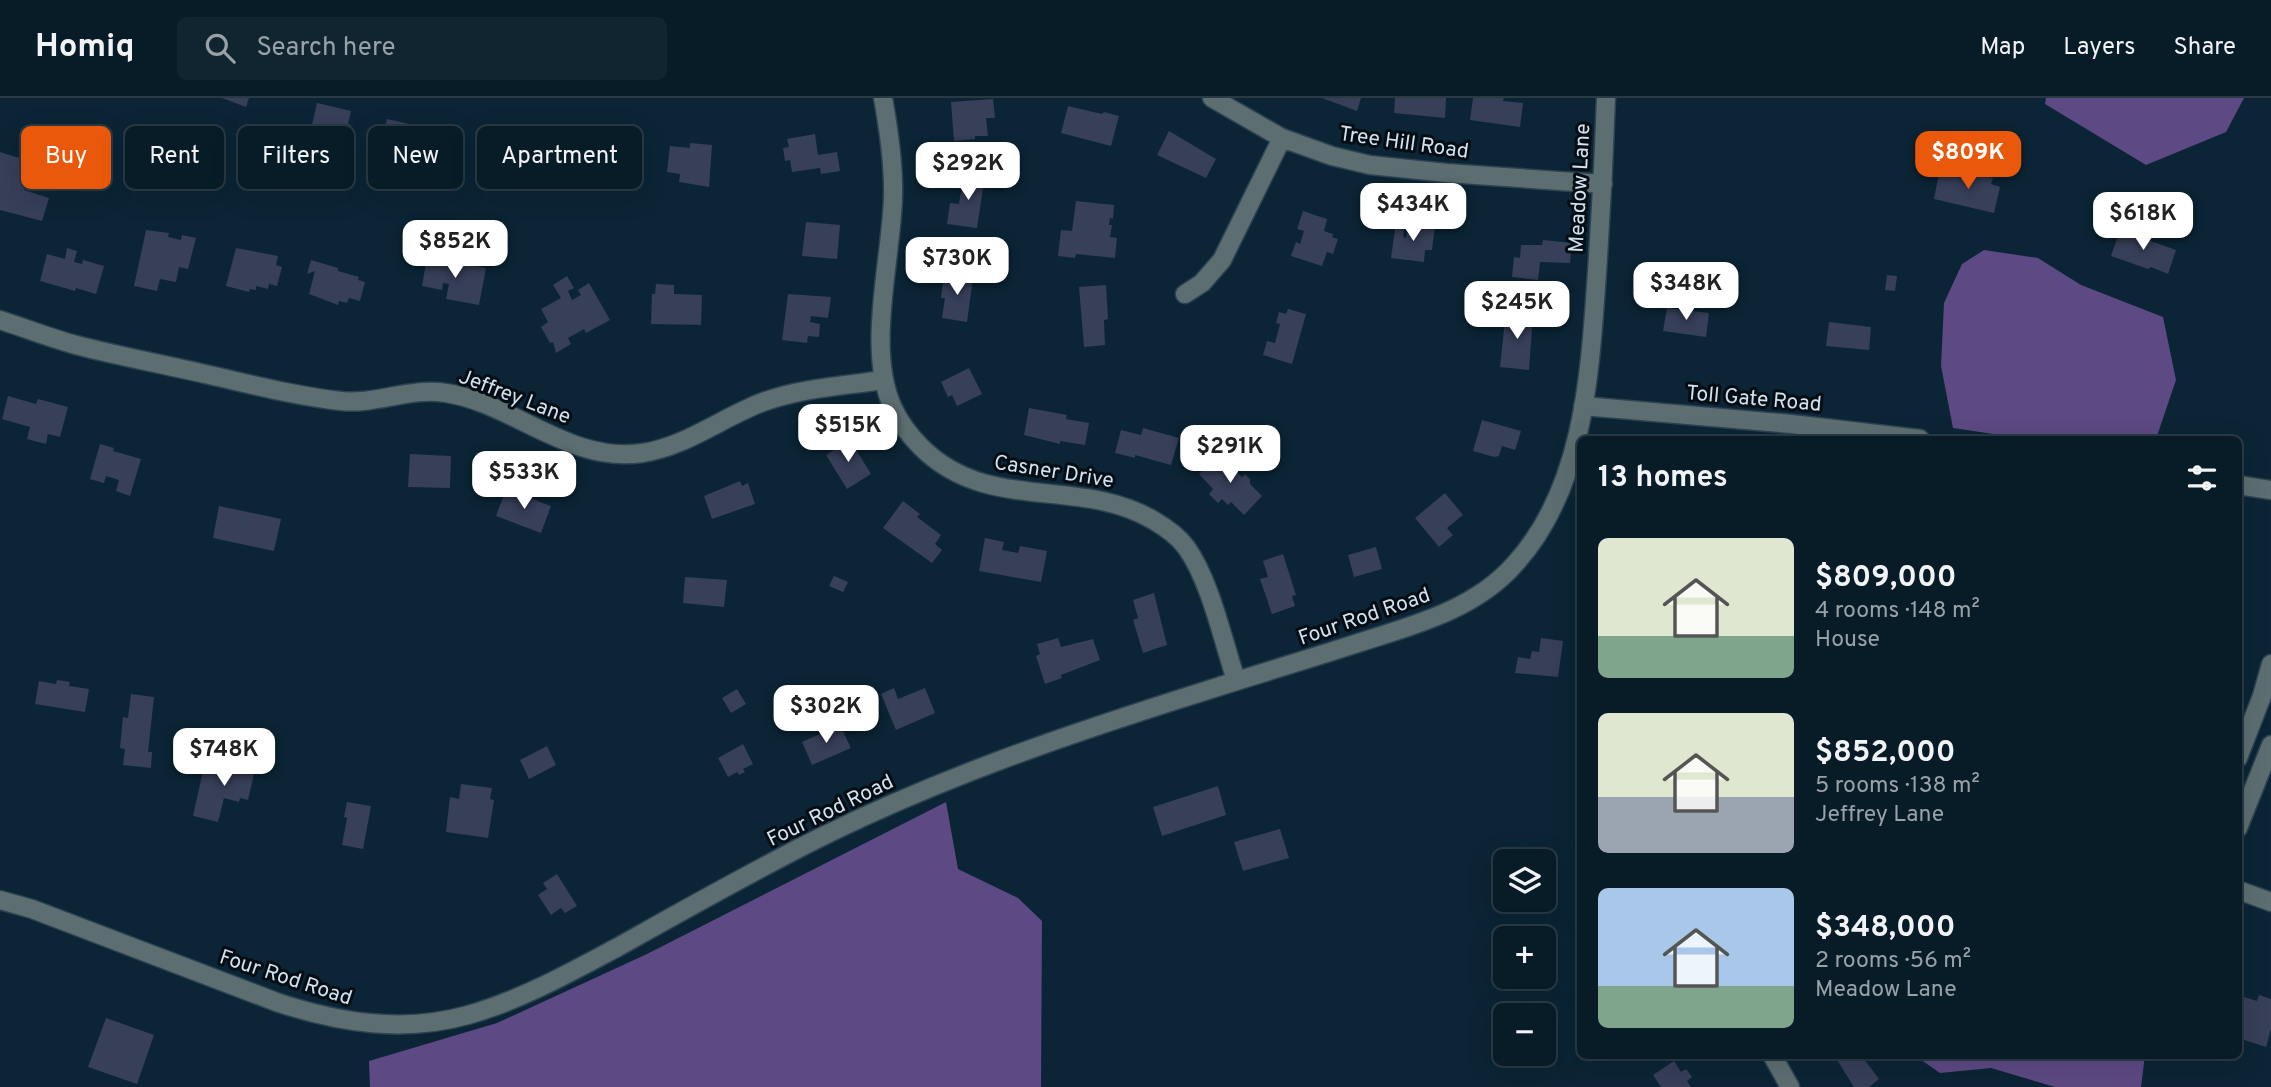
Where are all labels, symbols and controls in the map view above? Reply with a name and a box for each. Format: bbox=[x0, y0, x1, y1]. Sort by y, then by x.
search box bbox=[177, 17, 667, 80]
text: Homiq bbox=[35, 27, 135, 69]
icon: search bbox=[201, 29, 239, 67]
text: Search here bbox=[257, 32, 395, 65]
text: Map bbox=[1980, 33, 2025, 63]
text: Layers bbox=[2063, 33, 2135, 63]
text: Share bbox=[2173, 33, 2236, 63]
street label: Tree Hill Road bbox=[1337, 121, 1470, 166]
street label: Meadow Lane bbox=[1564, 123, 1597, 253]
chip: Buy bbox=[21, 126, 111, 189]
chip: Rent bbox=[125, 126, 224, 189]
chip: Filters bbox=[238, 126, 354, 189]
chip: New bbox=[368, 126, 463, 189]
chip: Apartment bbox=[477, 126, 642, 189]
pin: $809K bbox=[1919, 132, 2017, 191]
text: $809K bbox=[1931, 139, 2005, 168]
pin: $292K bbox=[919, 142, 1017, 202]
text: $292K bbox=[932, 150, 1004, 179]
pin: $434K bbox=[1364, 184, 1462, 243]
text: $434K bbox=[1376, 191, 1450, 220]
pin: $618K bbox=[2094, 192, 2192, 252]
text: $618K bbox=[2109, 200, 2177, 229]
pin: $852K bbox=[406, 220, 504, 280]
text: $852K bbox=[419, 228, 491, 257]
pin: $730K bbox=[908, 238, 1006, 297]
text: $730K bbox=[922, 245, 992, 274]
pin: $348K bbox=[1637, 262, 1735, 322]
text: $348K bbox=[1649, 270, 1723, 299]
pin: $245K bbox=[1468, 282, 1566, 341]
text: $245K bbox=[1480, 289, 1554, 318]
street label: Jeffrey Lane bbox=[455, 364, 574, 431]
street label: Toll Gate Road bbox=[1685, 380, 1823, 419]
pin: $515K bbox=[799, 404, 897, 464]
text: $515K bbox=[814, 412, 882, 441]
pin: $291K bbox=[1181, 426, 1279, 485]
text: $291K bbox=[1196, 433, 1264, 462]
street label: Casner Drive bbox=[992, 450, 1116, 495]
pin: $533K bbox=[475, 452, 573, 511]
text: $533K bbox=[488, 459, 560, 488]
icon: filters bbox=[2183, 459, 2221, 497]
text: 13 homes bbox=[1598, 460, 1728, 497]
text: $809,000 bbox=[1815, 560, 1957, 597]
icon: home bbox=[1654, 566, 1738, 650]
street label: Four Rod Road bbox=[1295, 582, 1434, 653]
text: 4 rooms · 148 m² bbox=[1815, 597, 1980, 626]
text: House bbox=[1815, 626, 1880, 655]
pin: $302K bbox=[777, 686, 875, 745]
text: $302K bbox=[790, 693, 862, 722]
pin: $748K bbox=[175, 728, 273, 788]
text: $852,000 bbox=[1815, 735, 1956, 772]
text: $748K bbox=[189, 736, 259, 765]
icon: home bbox=[1654, 741, 1738, 825]
street label: Four Rod Road bbox=[763, 769, 898, 854]
text: 5 rooms · 138 m² bbox=[1815, 772, 1980, 801]
text: Jeffrey Lane bbox=[1815, 801, 1944, 830]
map controls bbox=[1493, 849, 1556, 1066]
button: layers bbox=[1493, 849, 1556, 912]
text: $348,000 bbox=[1815, 910, 1955, 947]
icon: home bbox=[1654, 916, 1738, 1000]
button: + bbox=[1493, 926, 1556, 989]
street label: Four Rod Road bbox=[216, 944, 355, 1013]
text: 2 rooms · 56 m² bbox=[1815, 947, 1971, 976]
text: Meadow Lane bbox=[1815, 976, 1957, 1005]
button: − bbox=[1493, 1003, 1556, 1066]

